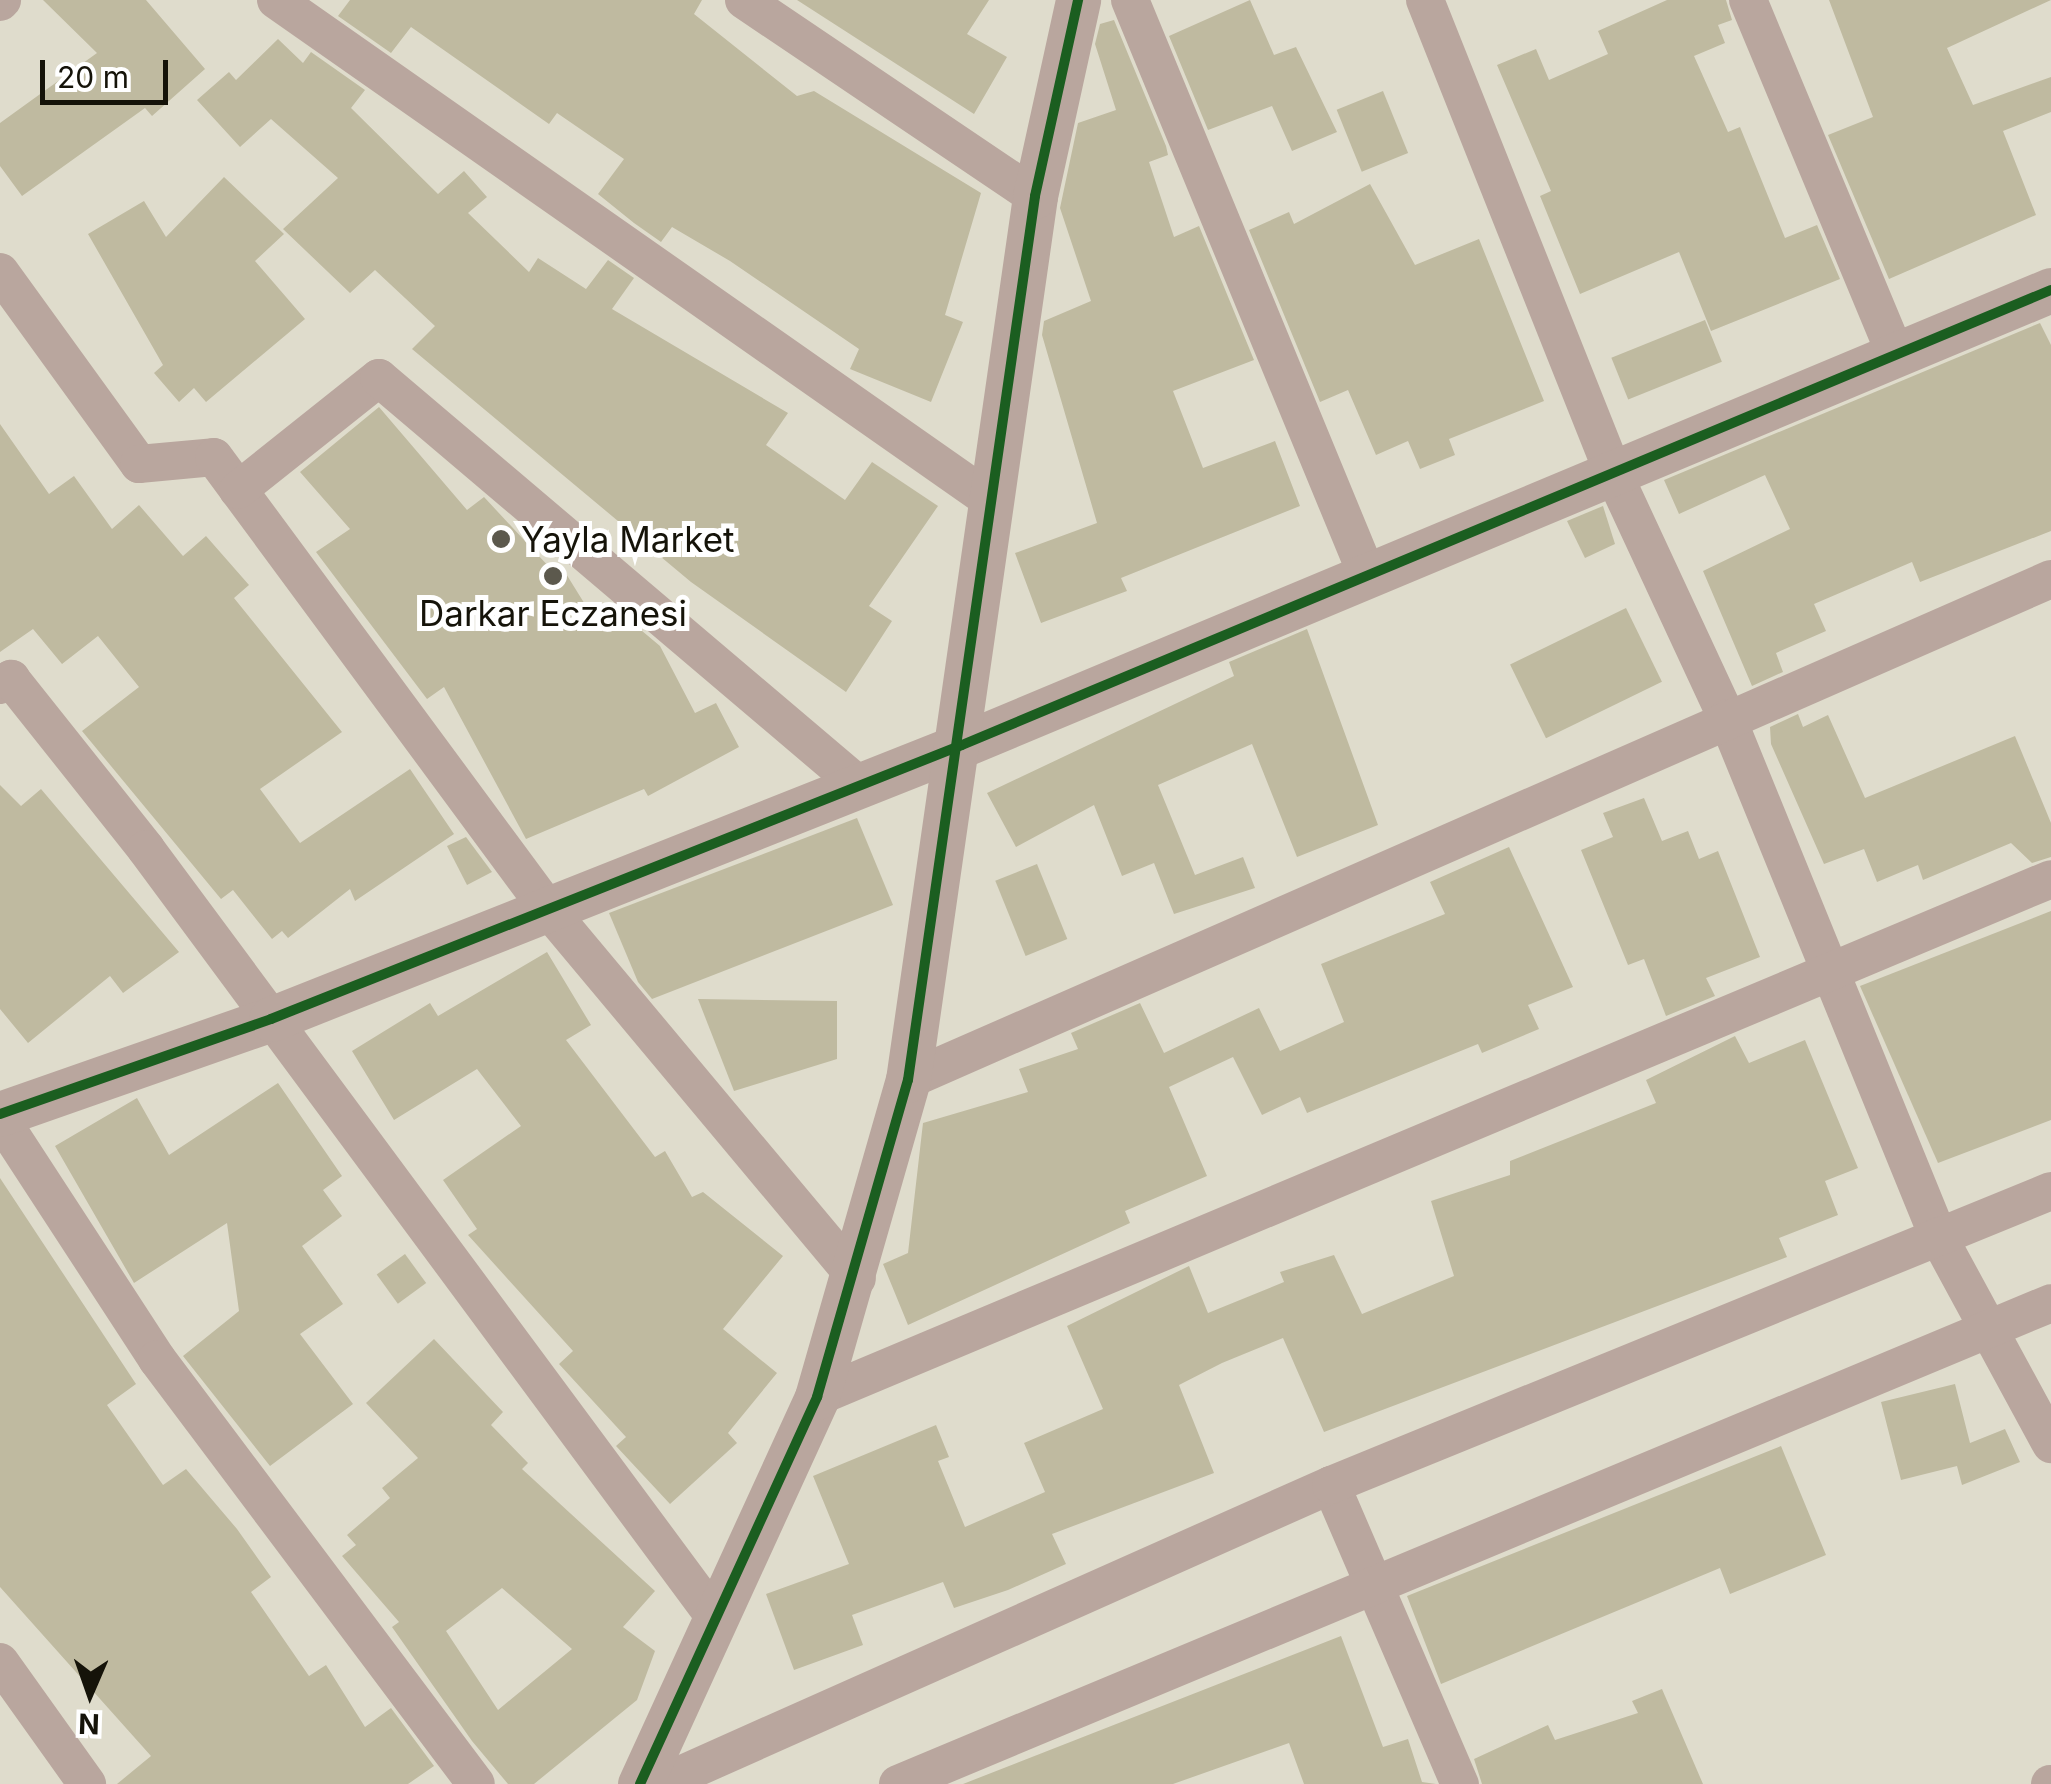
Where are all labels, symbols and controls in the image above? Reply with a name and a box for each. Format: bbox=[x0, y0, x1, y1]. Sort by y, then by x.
scale bar bbox=[45, 40, 172, 102]
text: 20 m bbox=[57, 59, 129, 95]
place label: Yayla Market bbox=[521, 518, 735, 560]
marker: Yayla Market bbox=[490, 528, 512, 550]
marker: Darkar Eczanesi bbox=[542, 565, 564, 587]
place label: Darkar Eczanesi bbox=[419, 592, 687, 634]
north arrow bbox=[40, 1644, 140, 1744]
text: N bbox=[78, 1707, 100, 1741]

